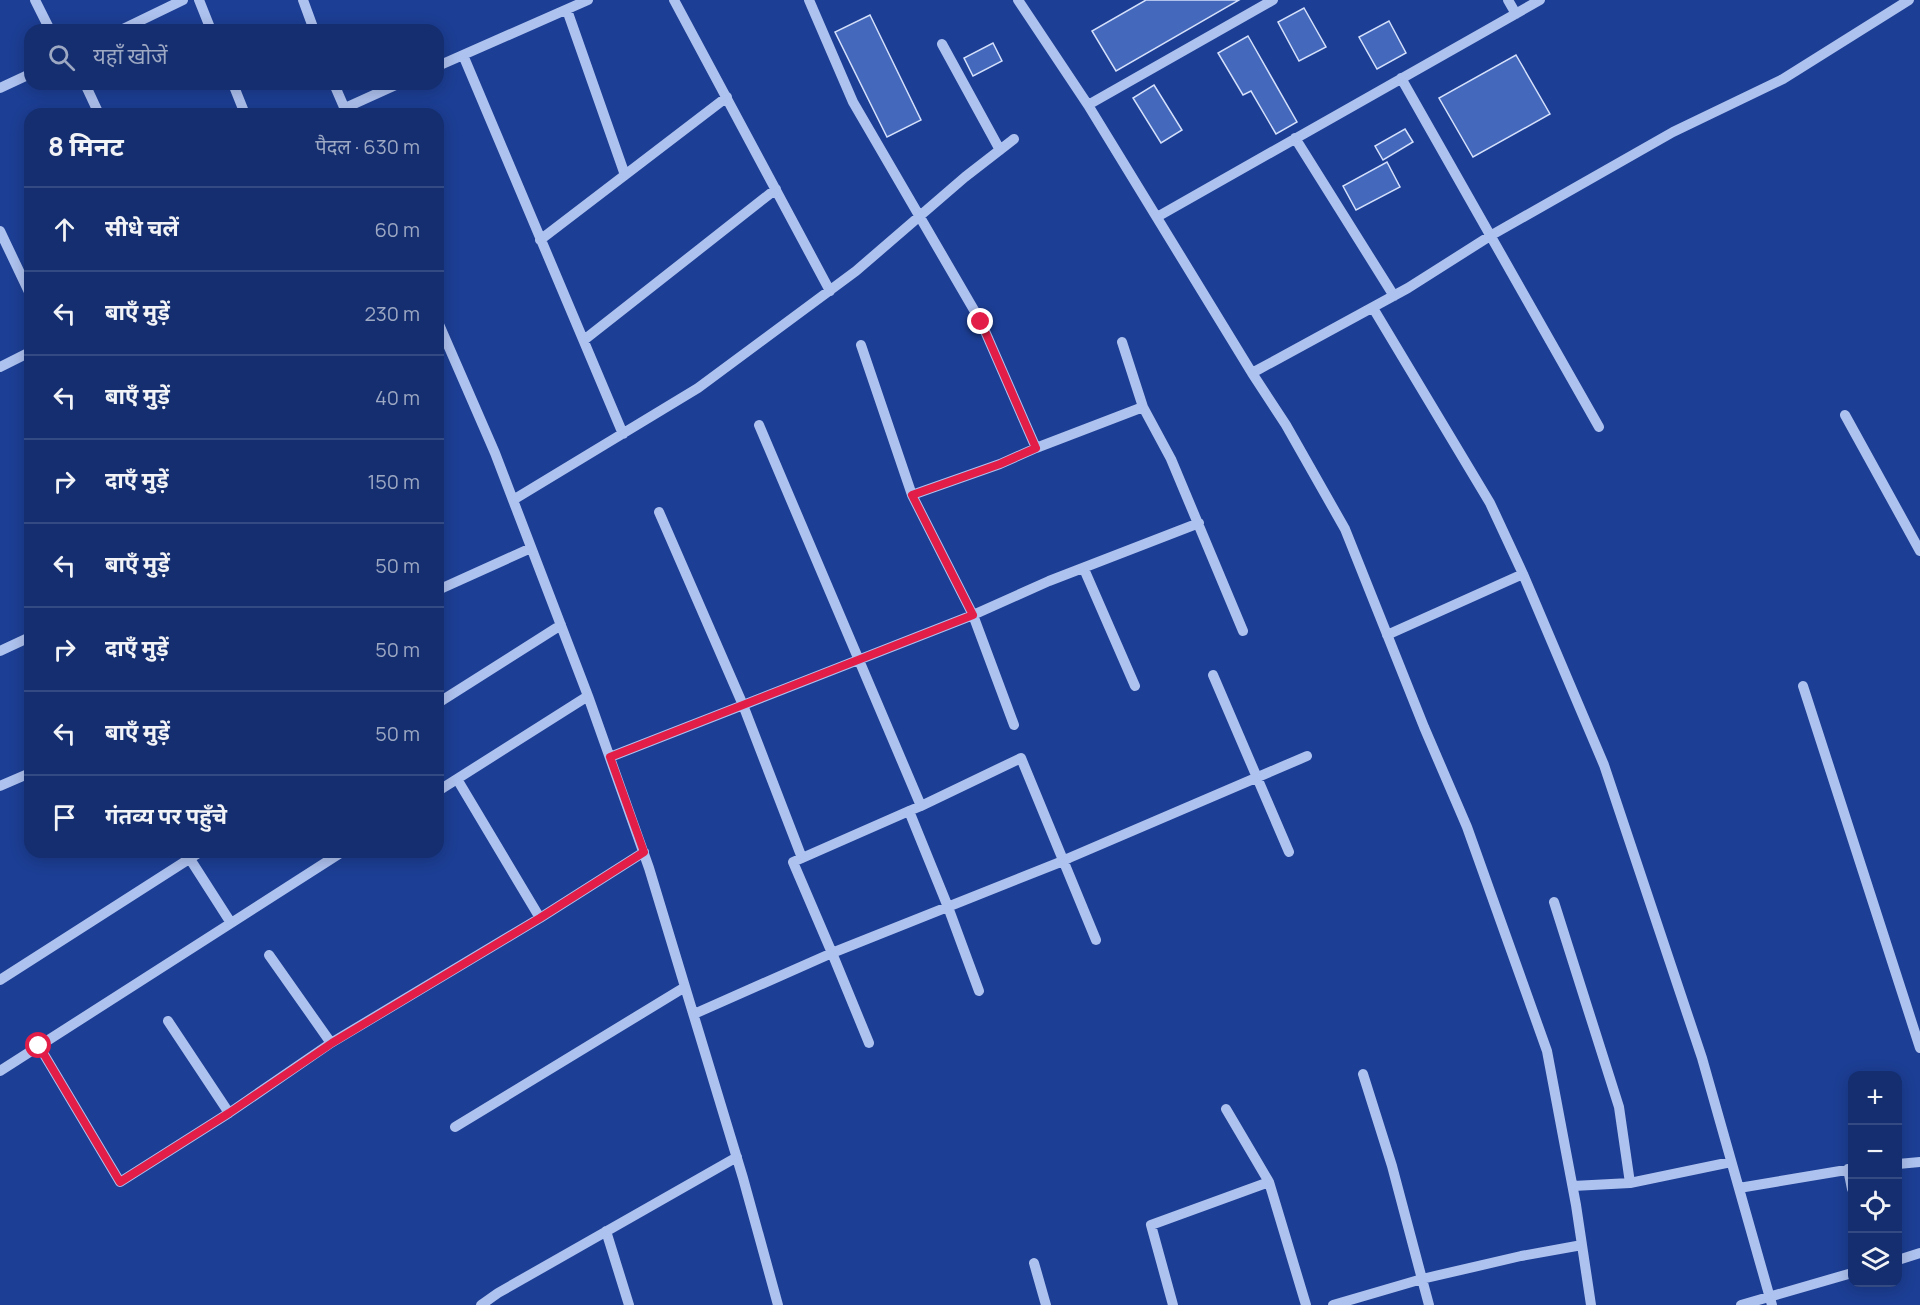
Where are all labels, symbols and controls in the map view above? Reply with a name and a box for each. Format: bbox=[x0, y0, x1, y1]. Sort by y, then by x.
search box bbox=[24, 24, 444, 90]
icon: search bbox=[45, 41, 78, 74]
text: यहाँ खोजें bbox=[93, 41, 168, 71]
text: 8 मिनट bbox=[48, 128, 124, 164]
text: पैदल · 630 m bbox=[315, 133, 420, 160]
icon: ahead bbox=[48, 213, 81, 246]
text: सीधे चलें bbox=[105, 213, 179, 243]
text: 60 m bbox=[374, 216, 420, 243]
icon: left bbox=[48, 297, 81, 330]
text: बाएँ मुड़ें bbox=[105, 297, 170, 327]
text: 230 m bbox=[364, 300, 420, 327]
route end bbox=[967, 308, 993, 334]
icon: left bbox=[48, 381, 81, 414]
text: बाएँ मुड़ें bbox=[105, 381, 170, 411]
text: 40 m bbox=[375, 384, 420, 411]
icon: right bbox=[48, 465, 81, 498]
text: दाएँ मुड़ें bbox=[105, 465, 168, 495]
text: 150 m bbox=[367, 468, 420, 495]
icon: left bbox=[48, 549, 81, 582]
text: बाएँ मुड़ें bbox=[105, 549, 170, 579]
text: 50 m bbox=[375, 552, 420, 579]
icon: right bbox=[48, 633, 81, 666]
text: दाएँ मुड़ें bbox=[105, 633, 168, 663]
text: 50 m bbox=[375, 636, 420, 663]
icon: left bbox=[48, 717, 81, 750]
text: बाएँ मुड़ें bbox=[105, 717, 170, 747]
text: 50 m bbox=[375, 720, 420, 747]
icon: arrive bbox=[48, 801, 81, 834]
text: गंतव्य पर पहुँचे bbox=[105, 801, 227, 831]
route start bbox=[25, 1032, 51, 1058]
map controls bbox=[1848, 1071, 1902, 1287]
button: + bbox=[1848, 1071, 1902, 1125]
button: − bbox=[1848, 1125, 1902, 1179]
button: locate bbox=[1848, 1179, 1902, 1233]
button: layers bbox=[1848, 1233, 1902, 1287]

